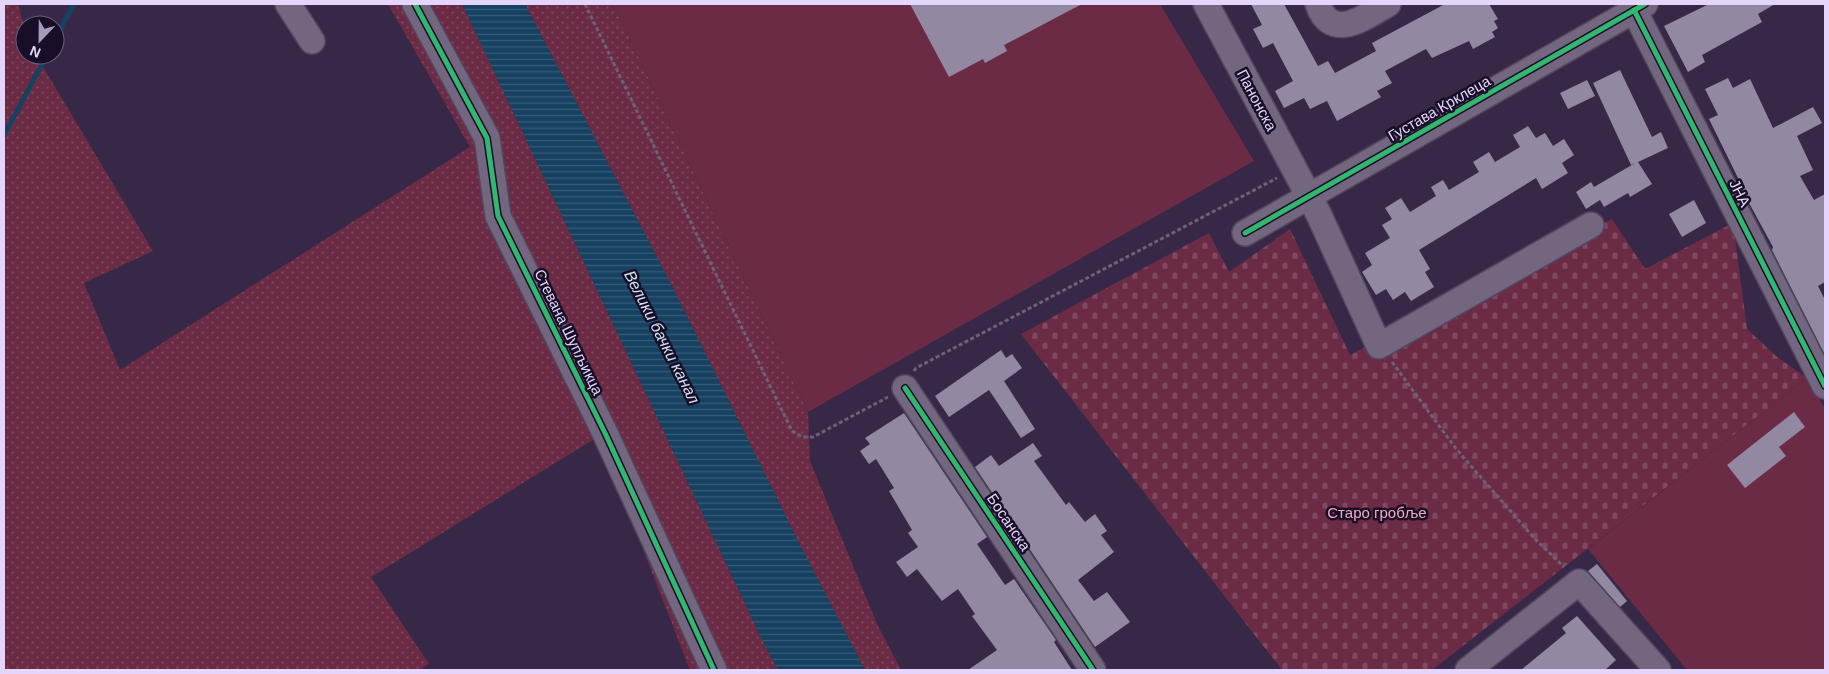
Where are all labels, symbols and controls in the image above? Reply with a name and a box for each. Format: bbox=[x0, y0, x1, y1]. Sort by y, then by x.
north arrow bbox=[15, 15, 65, 65]
text: N bbox=[27, 43, 43, 61]
street label: Панонска bbox=[1234, 67, 1280, 134]
street label: Густава Крклеца bbox=[1385, 72, 1494, 144]
street label: ЈНА bbox=[1726, 177, 1754, 209]
street label: Стевана Шупљикца bbox=[531, 266, 607, 398]
water label: Велики бачки канал bbox=[621, 268, 703, 406]
street label: Босанска bbox=[984, 490, 1035, 554]
park label: Старо гробље bbox=[1327, 504, 1427, 521]

